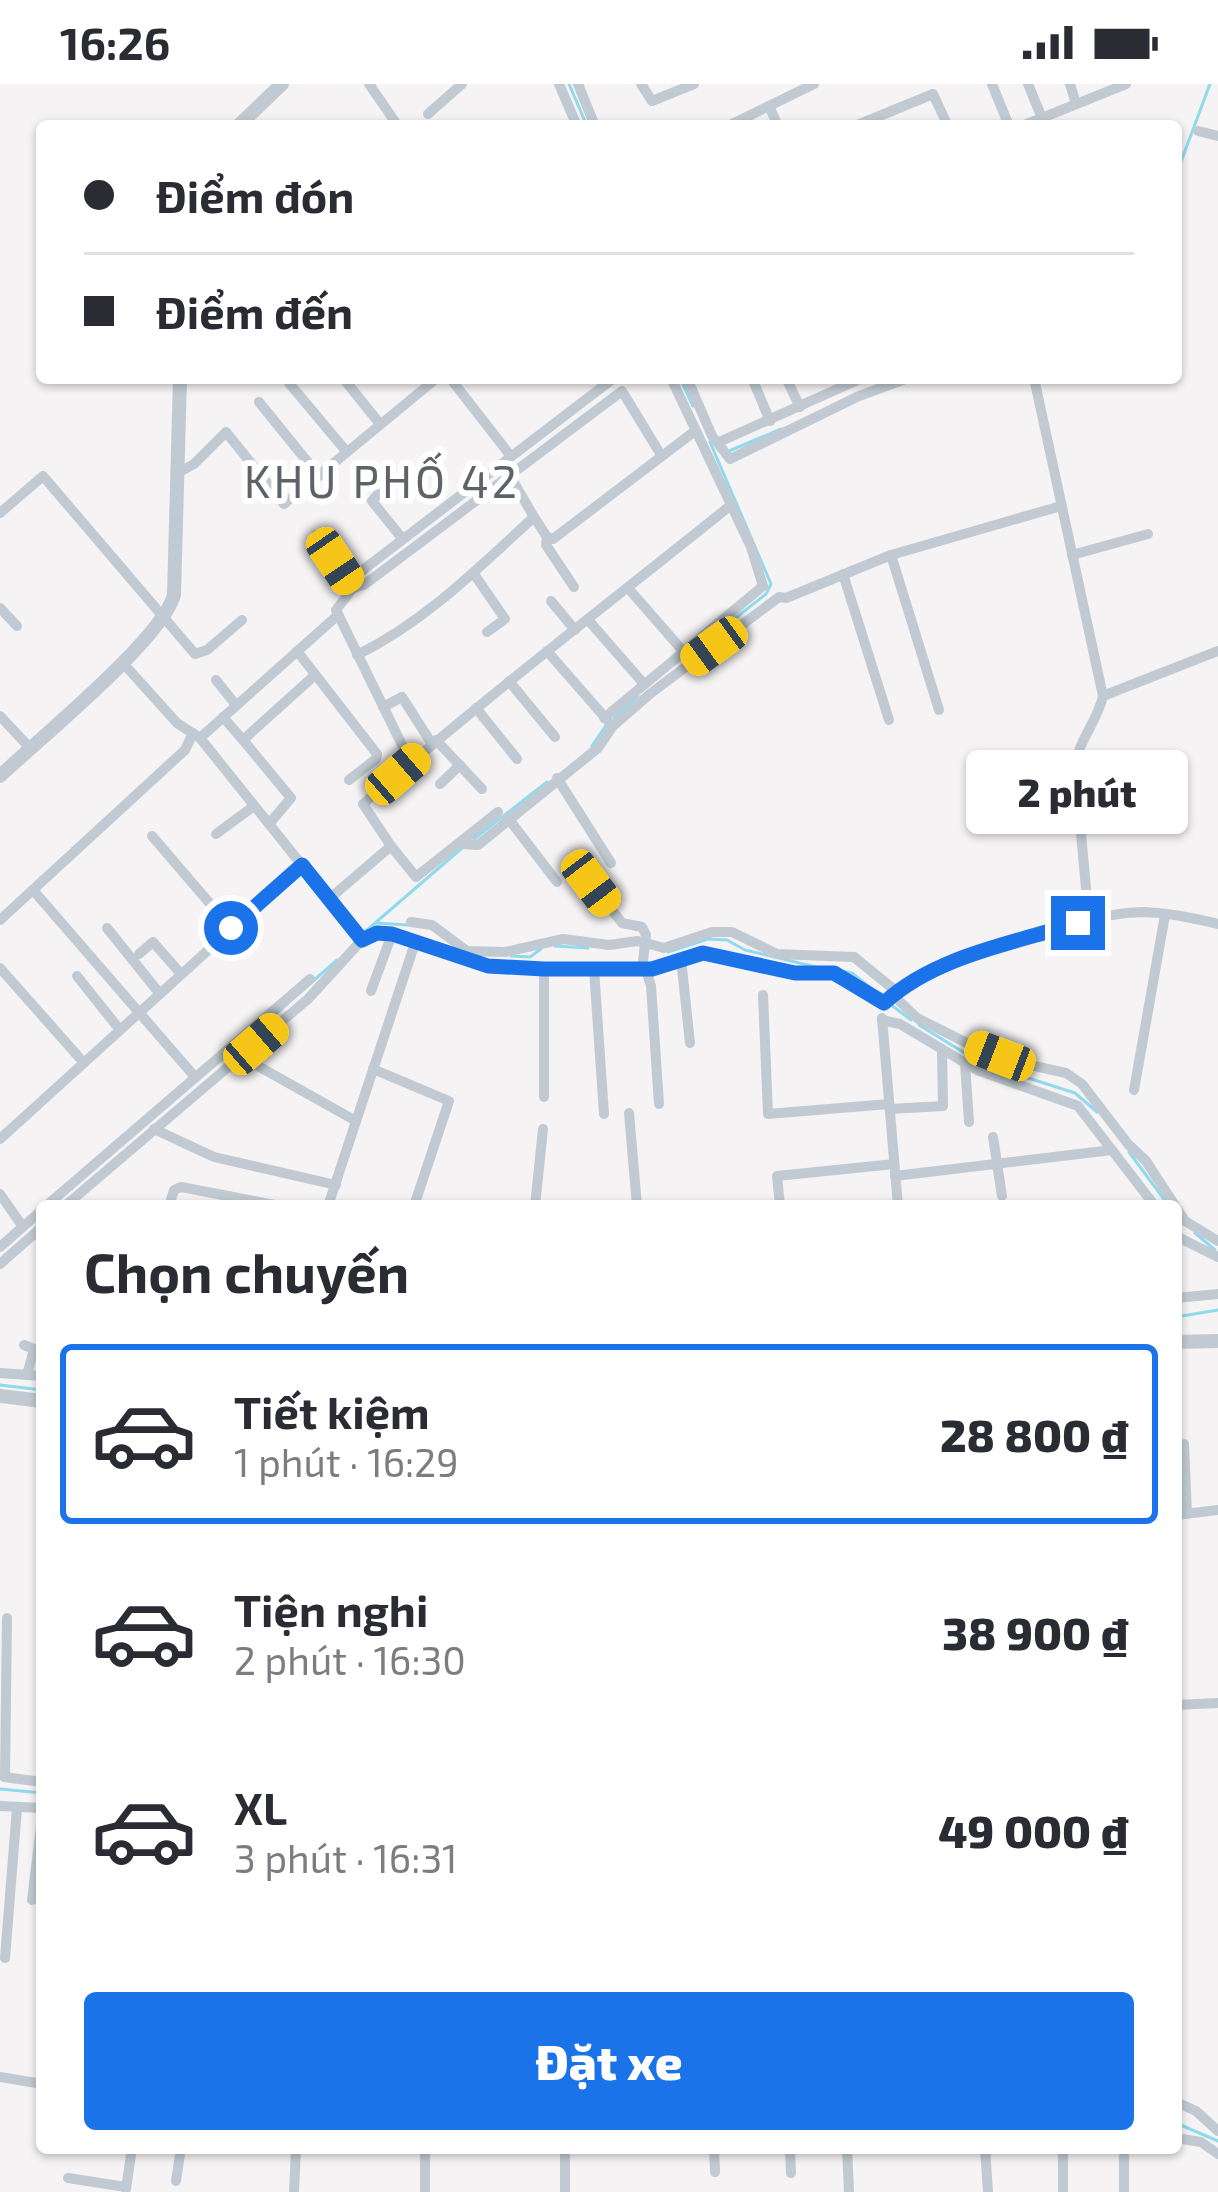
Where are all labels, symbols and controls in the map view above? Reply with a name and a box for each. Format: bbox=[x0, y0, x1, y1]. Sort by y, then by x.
text: 16:26 bbox=[60, 15, 170, 69]
text: Điểm đón bbox=[156, 168, 354, 222]
text: Điểm đến bbox=[156, 284, 353, 338]
district label: KHU PHỐ 42 bbox=[244, 452, 520, 507]
car bbox=[300, 521, 370, 601]
car bbox=[674, 610, 754, 682]
car bbox=[359, 737, 437, 811]
callout: 2 phút bbox=[967, 749, 1189, 833]
text: 2 phút bbox=[1017, 768, 1137, 815]
car bbox=[555, 843, 627, 923]
route end bbox=[1051, 896, 1105, 950]
route start bbox=[204, 901, 258, 955]
car bbox=[217, 1007, 295, 1081]
car bbox=[960, 1026, 1040, 1086]
text: Chọn chuyến bbox=[84, 1239, 409, 1304]
icon: car bbox=[90, 1380, 198, 1488]
text: Tiết kiệm bbox=[234, 1384, 430, 1438]
text: 28 800 ₫ bbox=[940, 1407, 1128, 1461]
text: 1 phút · 16:29 bbox=[234, 1438, 458, 1485]
icon: car bbox=[90, 1578, 198, 1686]
text: Tiện nghi bbox=[234, 1582, 428, 1636]
text: 38 900 ₫ bbox=[942, 1605, 1128, 1659]
text: 2 phút · 16:30 bbox=[234, 1636, 466, 1683]
icon: car bbox=[90, 1776, 198, 1884]
text: XL bbox=[234, 1780, 287, 1834]
text: 49 000 ₫ bbox=[938, 1803, 1128, 1857]
text: 3 phút · 16:31 bbox=[234, 1834, 458, 1881]
button: Đặt xe bbox=[84, 1992, 1134, 2130]

